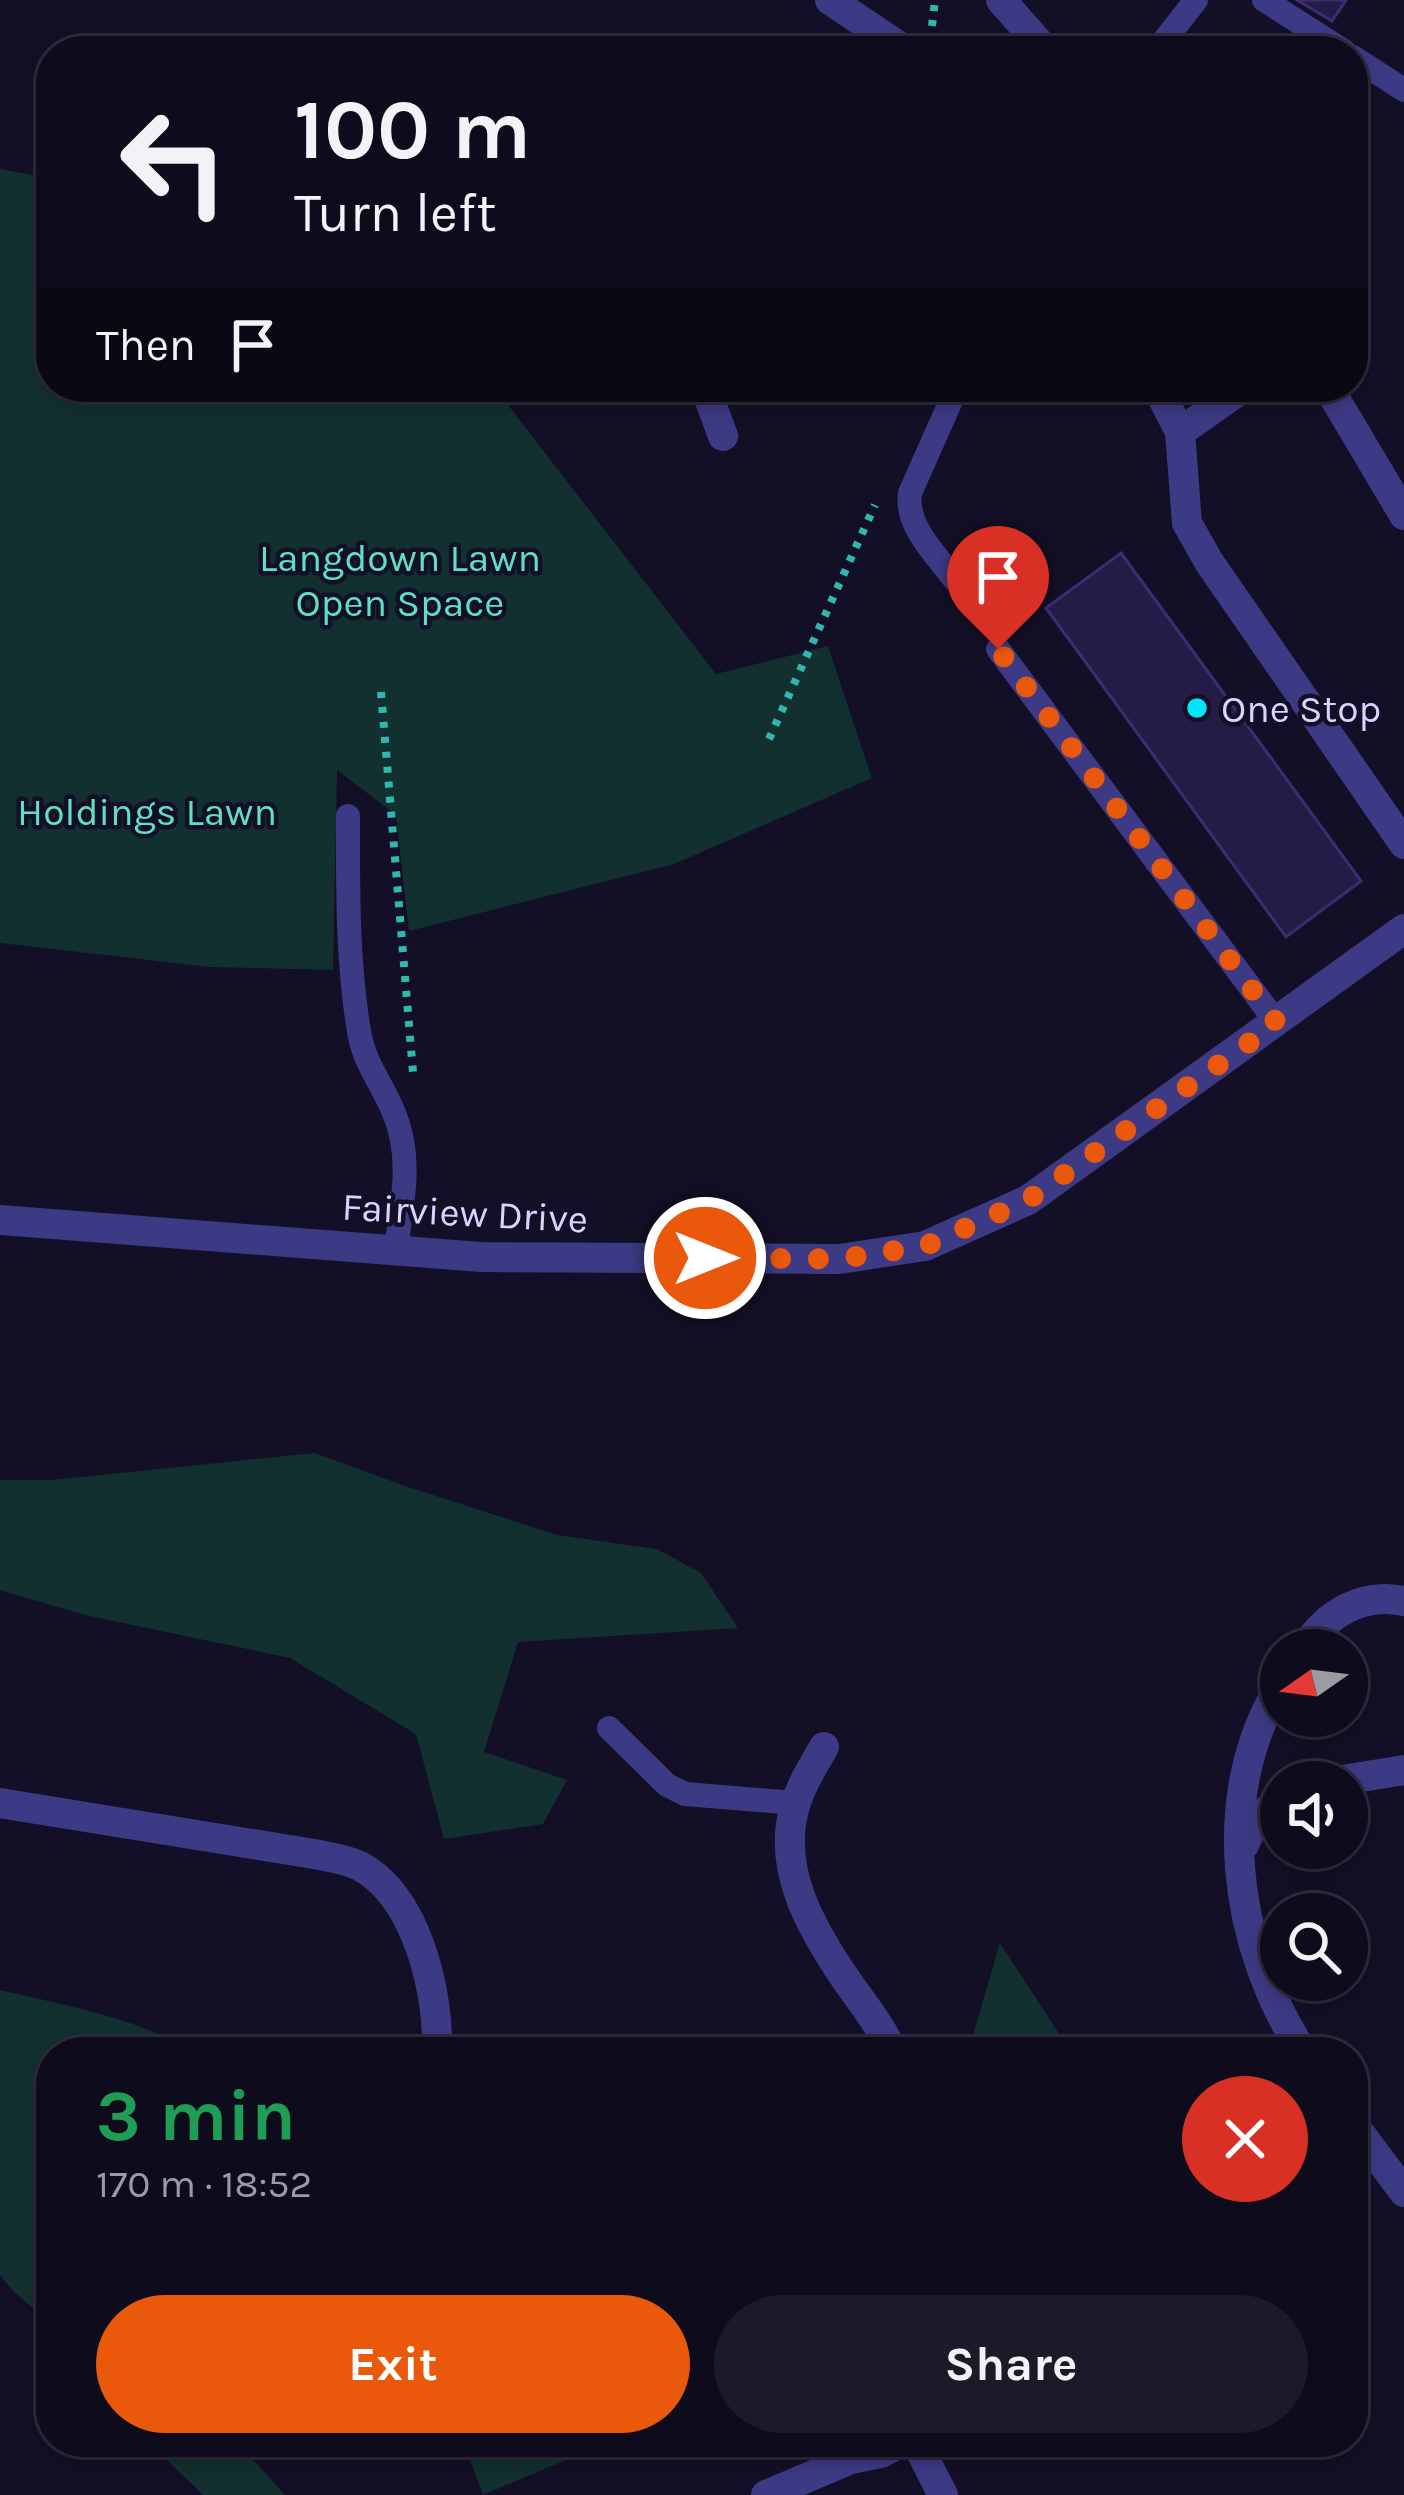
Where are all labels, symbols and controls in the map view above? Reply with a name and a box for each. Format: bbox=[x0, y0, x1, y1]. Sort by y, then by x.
text: 100 m bbox=[294, 81, 531, 179]
icon: left bbox=[96, 84, 252, 240]
text: Turn left bbox=[294, 181, 497, 245]
icon: arrive bbox=[220, 312, 286, 378]
text: Then bbox=[96, 319, 196, 371]
pin bbox=[947, 526, 1049, 649]
park label: Langdown Lawn Open Space bbox=[259, 535, 541, 626]
icon: arrive bbox=[965, 544, 1031, 610]
place label: One Stop bbox=[1221, 686, 1381, 732]
marker: One Stop bbox=[1184, 695, 1210, 721]
park label: Holdings Lawn bbox=[17, 789, 277, 835]
street label: Fairview Drive bbox=[341, 1184, 589, 1242]
position arrow bbox=[642, 1195, 768, 1321]
north arrow bbox=[1260, 1629, 1368, 1737]
map controls bbox=[1260, 1629, 1368, 2001]
button: sound bbox=[1260, 1761, 1368, 1869]
button: search bbox=[1260, 1893, 1368, 2001]
text: 3 min bbox=[96, 2074, 296, 2158]
button: close bbox=[1182, 2076, 1308, 2202]
text: 170 m · 18:52 bbox=[96, 2161, 312, 2207]
button: Exit bbox=[96, 2295, 690, 2433]
button: Share bbox=[714, 2295, 1308, 2433]

